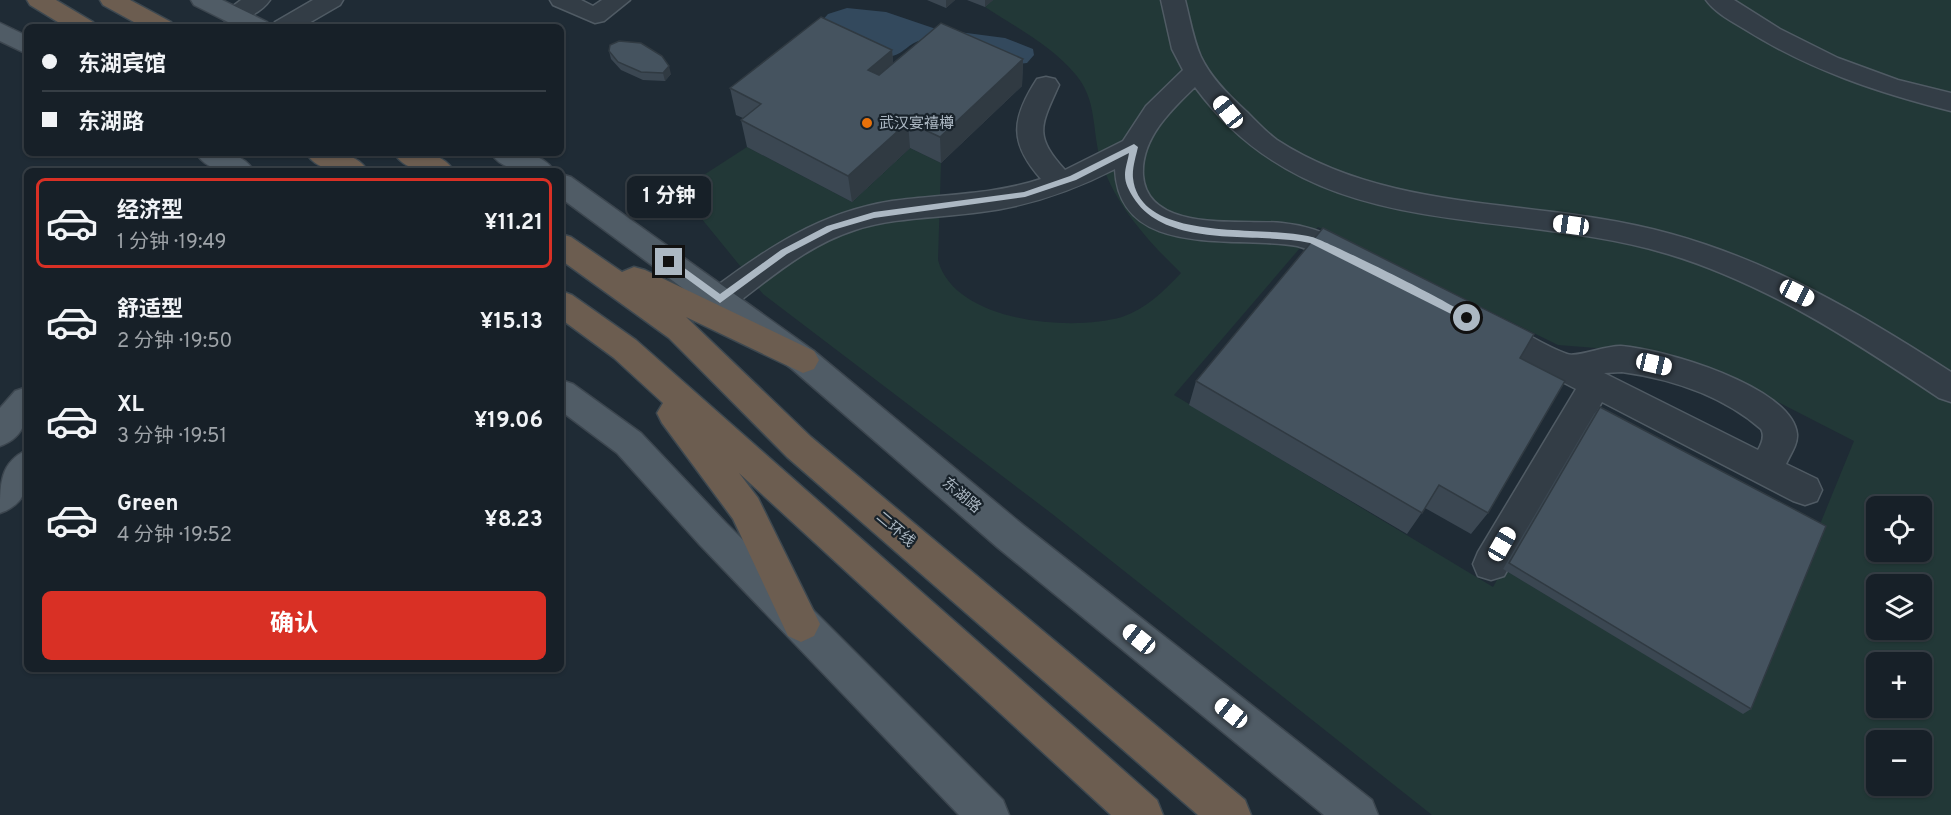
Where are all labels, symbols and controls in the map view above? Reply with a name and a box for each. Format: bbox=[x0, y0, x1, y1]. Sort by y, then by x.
text: 东湖宾馆 bbox=[78, 52, 166, 79]
car bbox=[1210, 92, 1246, 132]
text: 东湖路 bbox=[78, 110, 144, 137]
place label: 武汉宴·禧樽 bbox=[879, 115, 954, 134]
marker: 武汉宴·禧樽 bbox=[860, 116, 874, 130]
callout: 1 分钟 bbox=[627, 175, 711, 217]
text: 1 分钟 bbox=[643, 184, 696, 210]
icon: car bbox=[45, 196, 99, 250]
text: 经济型 bbox=[117, 198, 183, 225]
text: ¥11.21 bbox=[484, 210, 543, 237]
car bbox=[1552, 214, 1590, 236]
text: 1 分钟 · 19:49 bbox=[117, 230, 227, 256]
route end bbox=[655, 248, 682, 275]
car bbox=[1777, 277, 1817, 309]
icon: car bbox=[45, 295, 99, 349]
text: 舒适型 bbox=[117, 297, 183, 324]
route start bbox=[1453, 304, 1480, 331]
text: ¥15.13 bbox=[480, 309, 543, 336]
text: 2 分钟 · 19:50 bbox=[117, 329, 232, 355]
car bbox=[1634, 351, 1674, 377]
text: XL bbox=[117, 392, 144, 419]
icon: car bbox=[45, 394, 99, 448]
text: ¥19.06 bbox=[474, 408, 543, 435]
text: 3 分钟 · 19:51 bbox=[117, 424, 227, 450]
street label: 东湖路 bbox=[938, 474, 984, 518]
text: Green bbox=[117, 491, 179, 518]
icon: car bbox=[45, 493, 99, 547]
map controls bbox=[1866, 496, 1932, 796]
button: locate bbox=[1866, 496, 1932, 562]
text: ¥8.23 bbox=[484, 507, 543, 534]
street label: 二环线 bbox=[872, 508, 918, 552]
text: 4 分钟 · 19:52 bbox=[117, 523, 232, 549]
car bbox=[1485, 524, 1519, 564]
button: layers bbox=[1866, 574, 1932, 640]
button: 确认 bbox=[42, 591, 546, 660]
car bbox=[1119, 621, 1159, 657]
button: + bbox=[1866, 652, 1932, 718]
car bbox=[1211, 695, 1251, 731]
button: − bbox=[1866, 730, 1932, 796]

